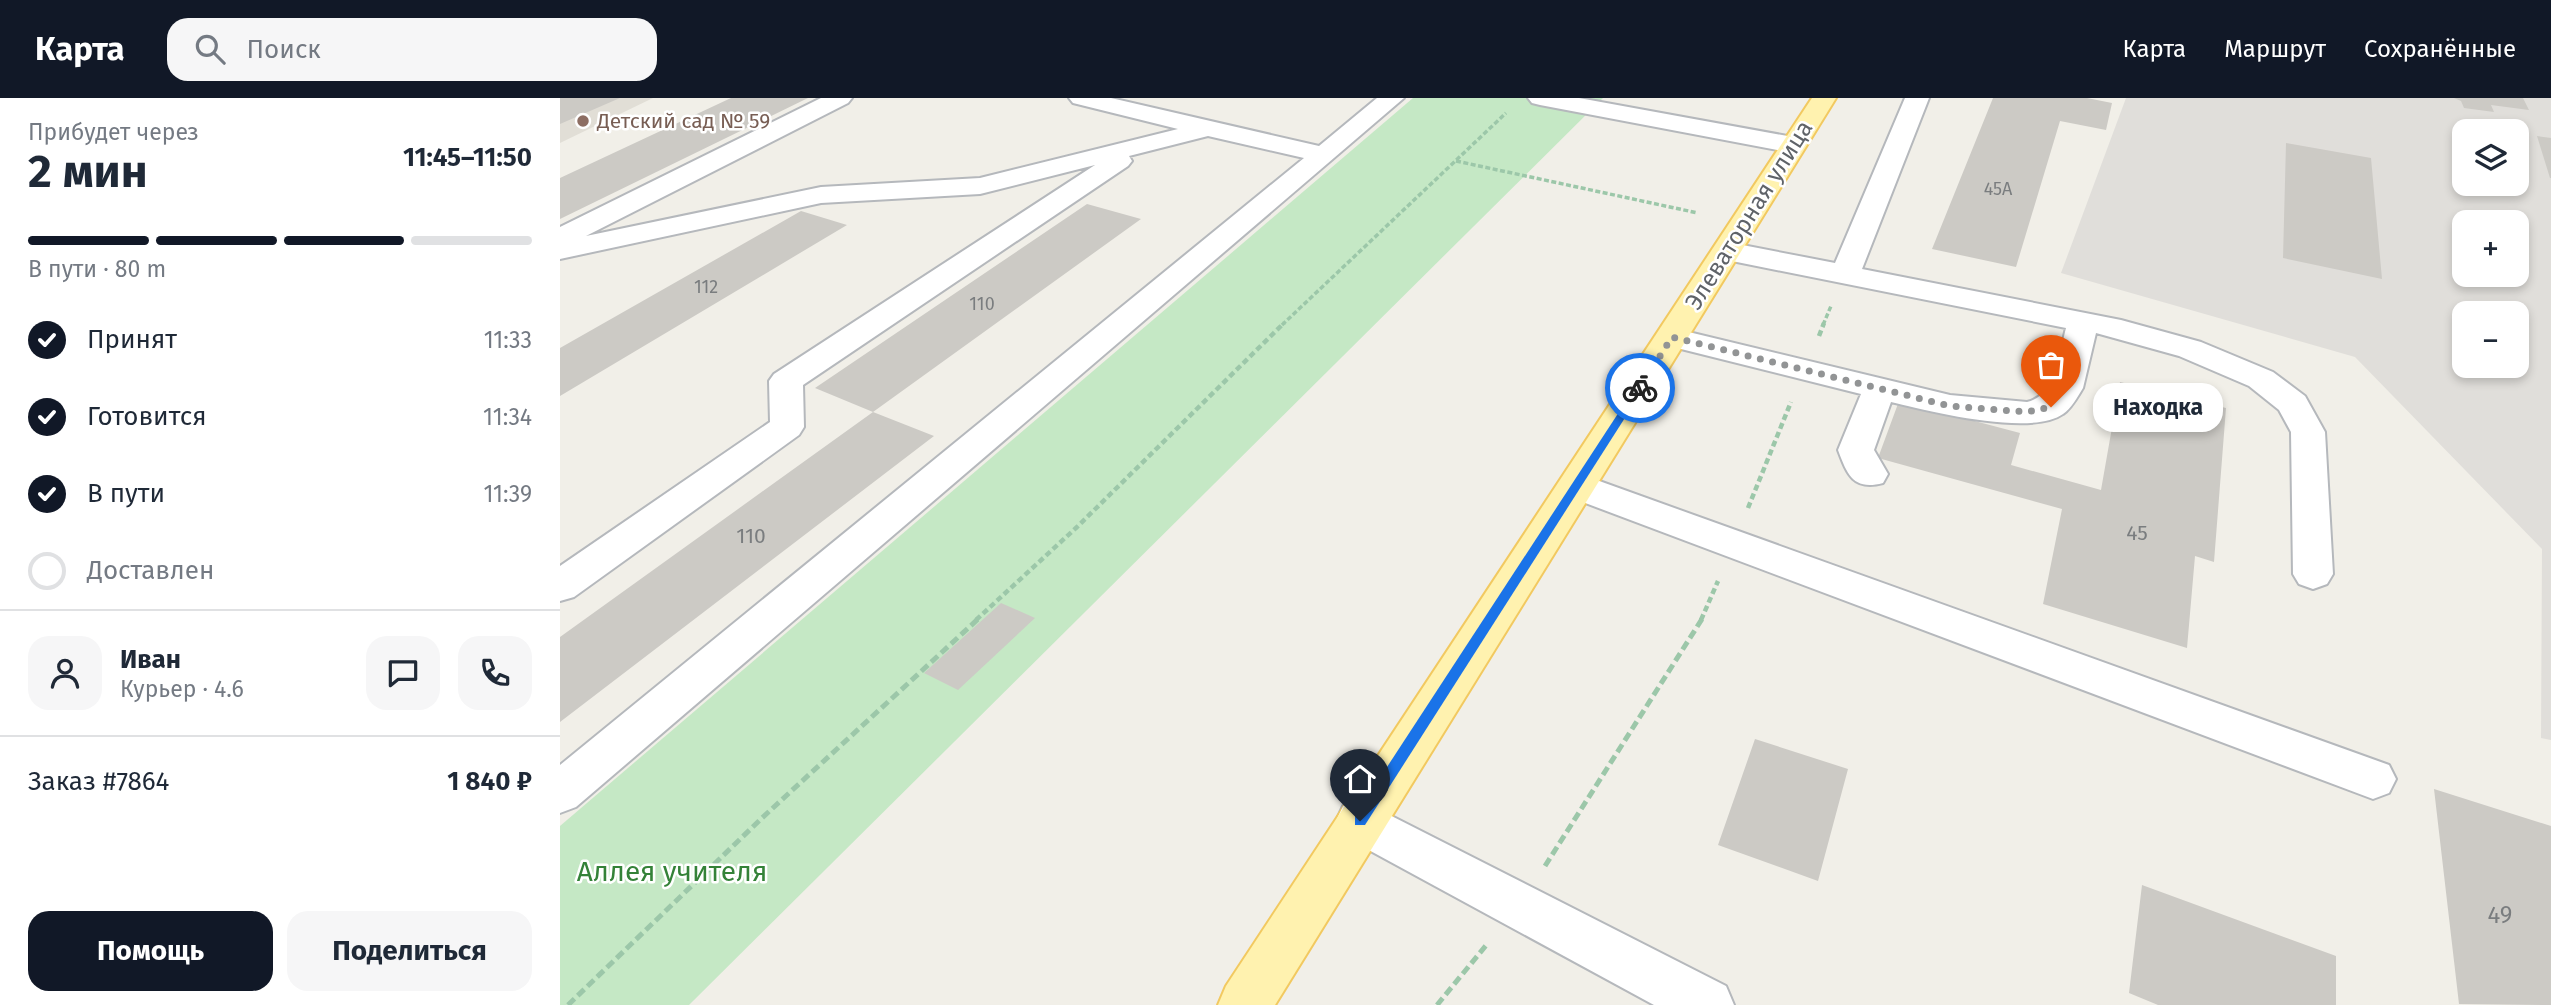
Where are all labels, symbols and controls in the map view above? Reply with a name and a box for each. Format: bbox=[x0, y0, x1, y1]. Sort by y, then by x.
search box bbox=[167, 18, 657, 81]
text: Карта bbox=[35, 29, 125, 69]
icon: search bbox=[191, 30, 229, 68]
text: Поиск bbox=[247, 34, 321, 65]
text: Карта bbox=[2123, 35, 2186, 63]
text: Маршрут bbox=[2224, 35, 2326, 63]
text: Сохранённые bbox=[2364, 35, 2516, 63]
place label: Детский сад № 59 bbox=[596, 108, 770, 134]
marker: Детский сад № 59 bbox=[575, 113, 591, 129]
street label: Элеваторная улица bbox=[1679, 115, 1819, 315]
text: Прибудет через bbox=[28, 118, 199, 146]
map controls bbox=[2452, 119, 2529, 378]
button: layers bbox=[2452, 119, 2529, 196]
text: 11:45–11:50 bbox=[403, 142, 532, 173]
text: 2 мин bbox=[28, 144, 148, 199]
house number: 45А bbox=[1984, 178, 2013, 200]
button: + bbox=[2452, 210, 2529, 287]
text: В пути · 80 m bbox=[28, 255, 166, 283]
house number: 112 bbox=[694, 276, 718, 298]
house number: 110 bbox=[969, 293, 995, 315]
button: − bbox=[2452, 301, 2529, 378]
icon: check bbox=[28, 321, 66, 359]
text: Принят bbox=[87, 324, 177, 355]
text: 11:33 bbox=[484, 326, 532, 354]
pin bbox=[2021, 335, 2081, 407]
icon: bag bbox=[2032, 346, 2070, 384]
courier bbox=[1605, 353, 1675, 423]
icon: bike bbox=[1621, 369, 1659, 407]
callout: Находка bbox=[2093, 382, 2222, 432]
text: Находка bbox=[2113, 393, 2203, 421]
icon: check bbox=[28, 398, 66, 436]
text: Готовится bbox=[87, 401, 207, 432]
text: 11:34 bbox=[483, 403, 532, 431]
icon: check bbox=[28, 475, 66, 513]
text: В пути bbox=[87, 478, 165, 509]
text: 11:39 bbox=[483, 480, 532, 508]
house number: 45 bbox=[2126, 520, 2148, 546]
house number: 110 bbox=[736, 523, 766, 549]
text: Доставлен bbox=[87, 555, 214, 586]
button: person bbox=[28, 636, 102, 710]
button: chat bbox=[366, 636, 440, 710]
button: phone bbox=[458, 636, 532, 710]
text: Иван bbox=[120, 644, 181, 675]
text: Курьер · 4.6 bbox=[120, 675, 244, 703]
pin bbox=[1330, 749, 1390, 821]
icon: home bbox=[1341, 760, 1379, 798]
text: Заказ #7864 bbox=[28, 766, 169, 797]
text: 1 840 ₽ bbox=[447, 766, 532, 797]
park label: Аллея учителя bbox=[577, 855, 767, 888]
house number: 49 bbox=[2488, 901, 2512, 929]
button: Помощь bbox=[28, 911, 273, 991]
button: Поделиться bbox=[287, 911, 532, 991]

